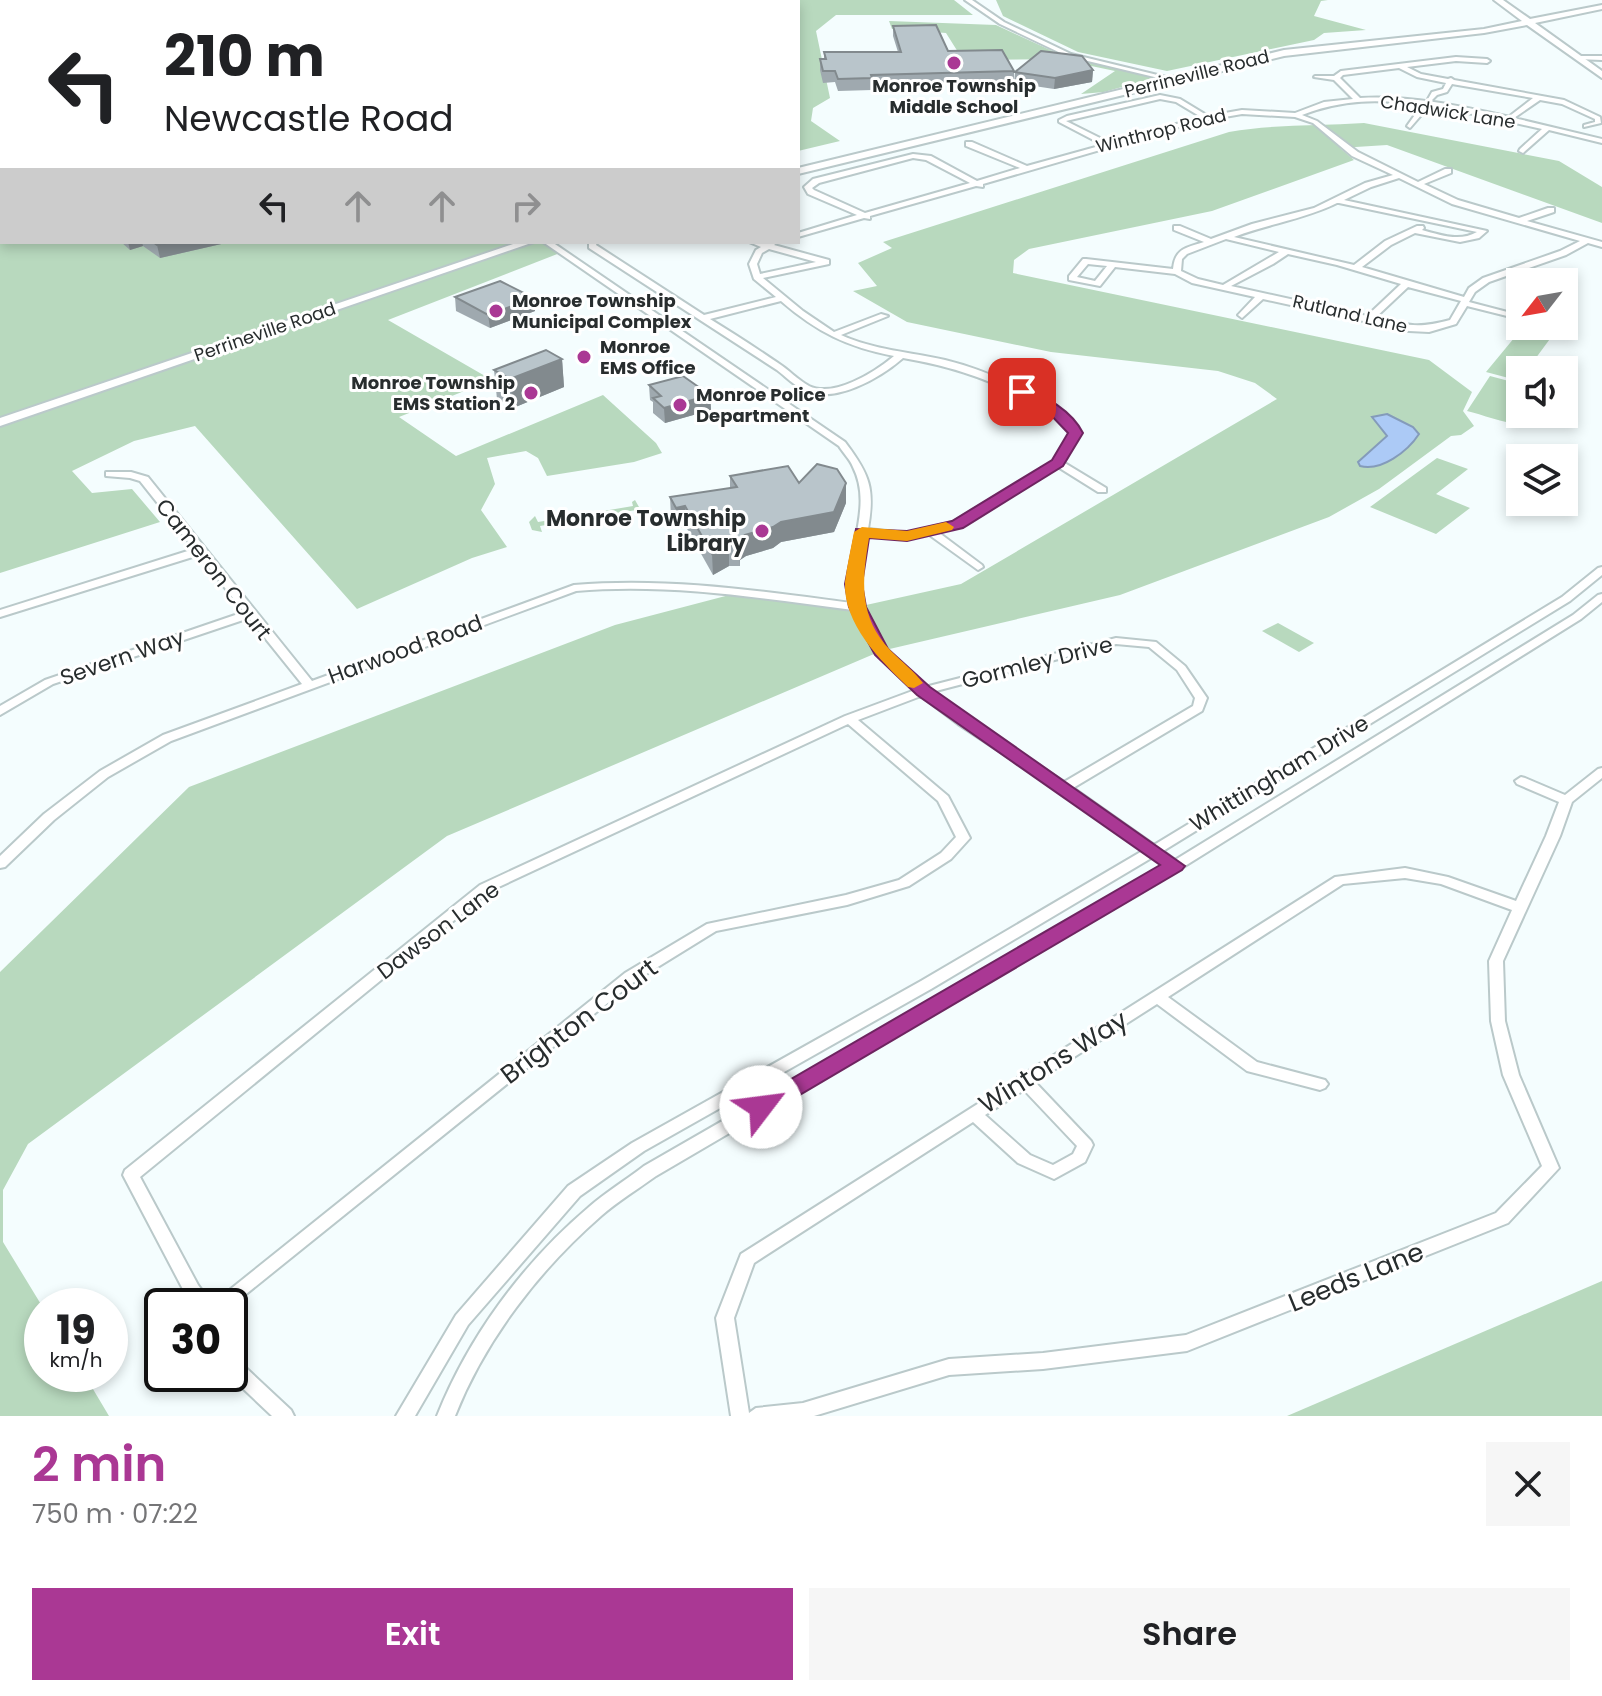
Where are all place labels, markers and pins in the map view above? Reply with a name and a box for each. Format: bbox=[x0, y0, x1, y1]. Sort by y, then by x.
marker: Monroe Township Middle School bbox=[945, 54, 963, 72]
place label: Monroe Township Middle School bbox=[872, 73, 1036, 119]
place label: Monroe Township Municipal Complex bbox=[512, 288, 692, 334]
marker: Monroe Township Municipal Complex bbox=[487, 302, 505, 320]
place label: Monroe EMS Office bbox=[600, 334, 696, 380]
marker: Monroe EMS Office bbox=[575, 348, 593, 366]
pin bbox=[988, 358, 1056, 426]
place label: Monroe Township EMS Station 2 bbox=[351, 370, 515, 416]
place label: Monroe Police Department bbox=[696, 382, 826, 428]
marker: Monroe Township EMS Station 2 bbox=[522, 384, 540, 402]
marker: Monroe Police Department bbox=[671, 396, 689, 414]
place label: Monroe Township Library bbox=[546, 503, 746, 559]
marker: Monroe Township Library bbox=[753, 522, 771, 540]

